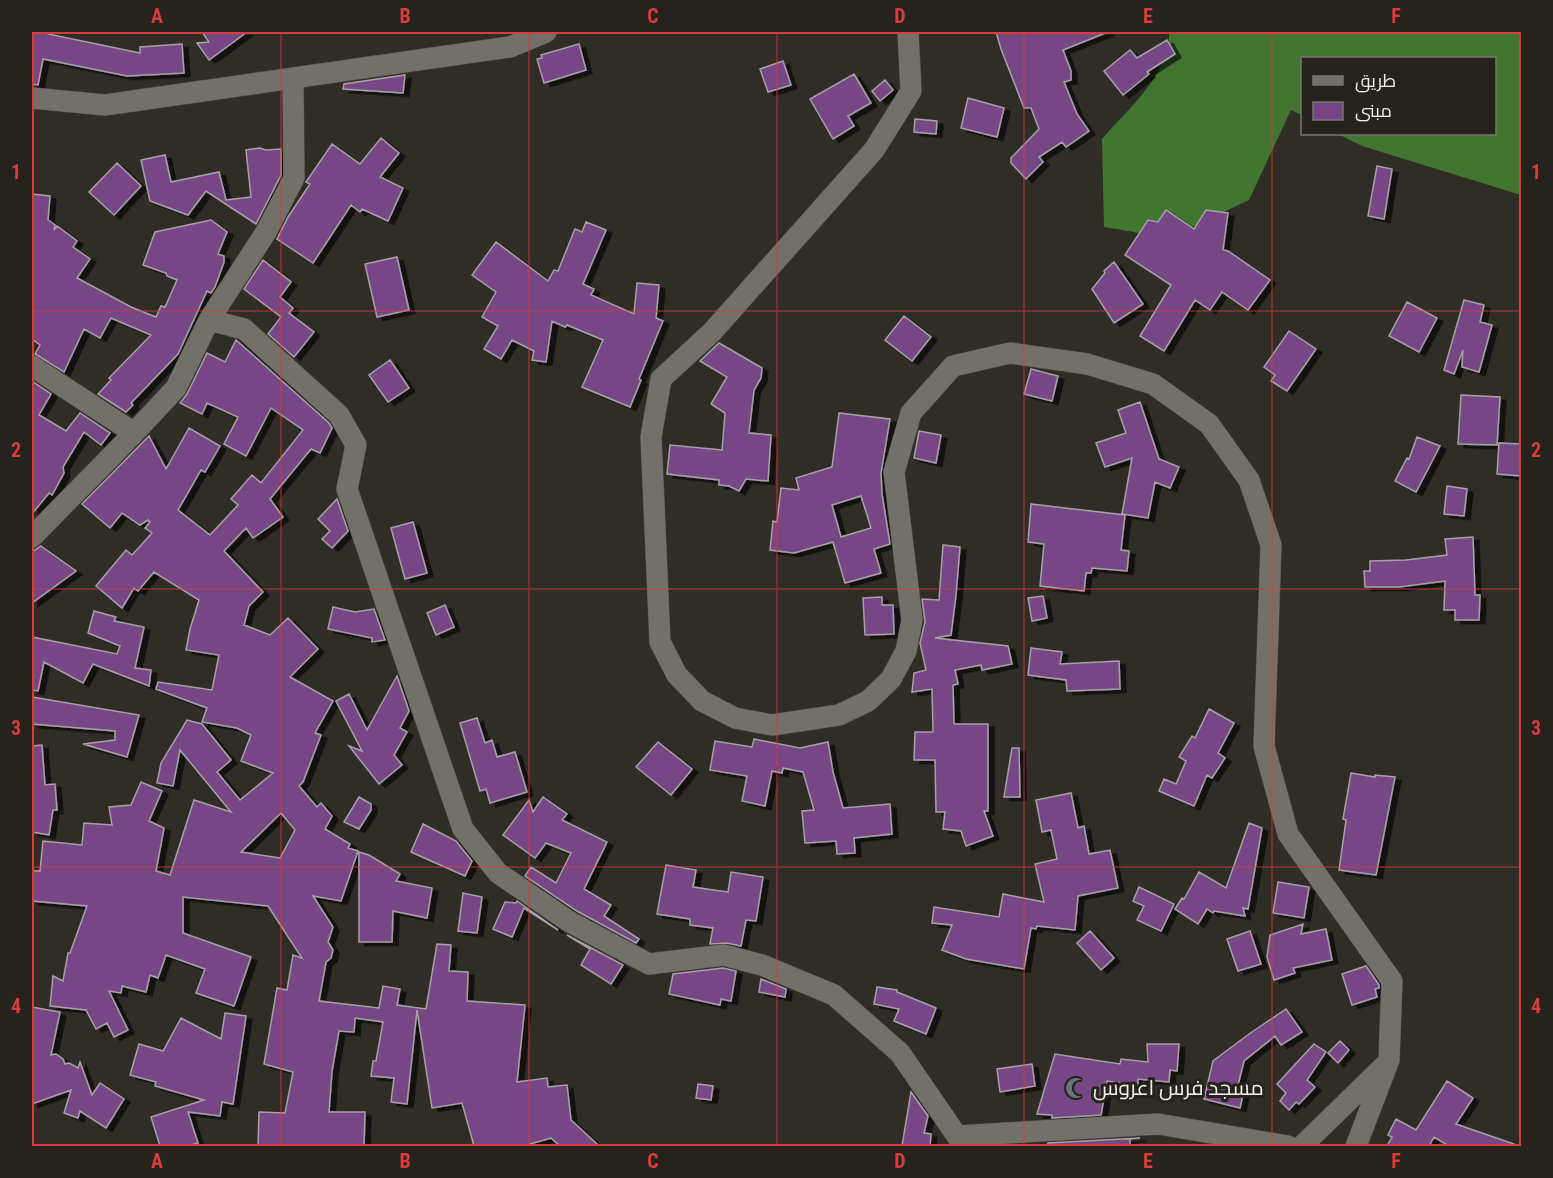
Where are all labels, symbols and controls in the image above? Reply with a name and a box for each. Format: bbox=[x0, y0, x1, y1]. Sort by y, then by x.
text: A bbox=[151, 4, 163, 28]
text: B bbox=[399, 4, 411, 28]
text: C bbox=[647, 4, 659, 28]
text: D bbox=[894, 4, 906, 28]
text: E bbox=[1143, 4, 1153, 28]
text: F bbox=[1391, 4, 1401, 28]
legend bbox=[1301, 57, 1496, 135]
text: طريق bbox=[1355, 70, 1396, 93]
text: مبنى bbox=[1355, 100, 1392, 122]
text: 1 bbox=[11, 160, 21, 184]
text: 1 bbox=[1531, 160, 1541, 184]
text: 2 bbox=[11, 438, 21, 462]
text: 2 bbox=[1531, 438, 1541, 462]
text: 3 bbox=[11, 716, 21, 740]
text: 3 bbox=[1531, 716, 1541, 740]
text: 4 bbox=[11, 994, 21, 1018]
text: 4 bbox=[1531, 994, 1541, 1018]
mosque icon: مسجد فرس اعروس bbox=[1064, 1076, 1088, 1100]
place label: مسجد فرس اعروس bbox=[1093, 1076, 1264, 1101]
text: A bbox=[151, 1149, 163, 1173]
text: B bbox=[399, 1149, 411, 1173]
text: C bbox=[647, 1149, 659, 1173]
text: D bbox=[894, 1149, 906, 1173]
text: E bbox=[1143, 1149, 1153, 1173]
text: F bbox=[1391, 1149, 1401, 1173]

